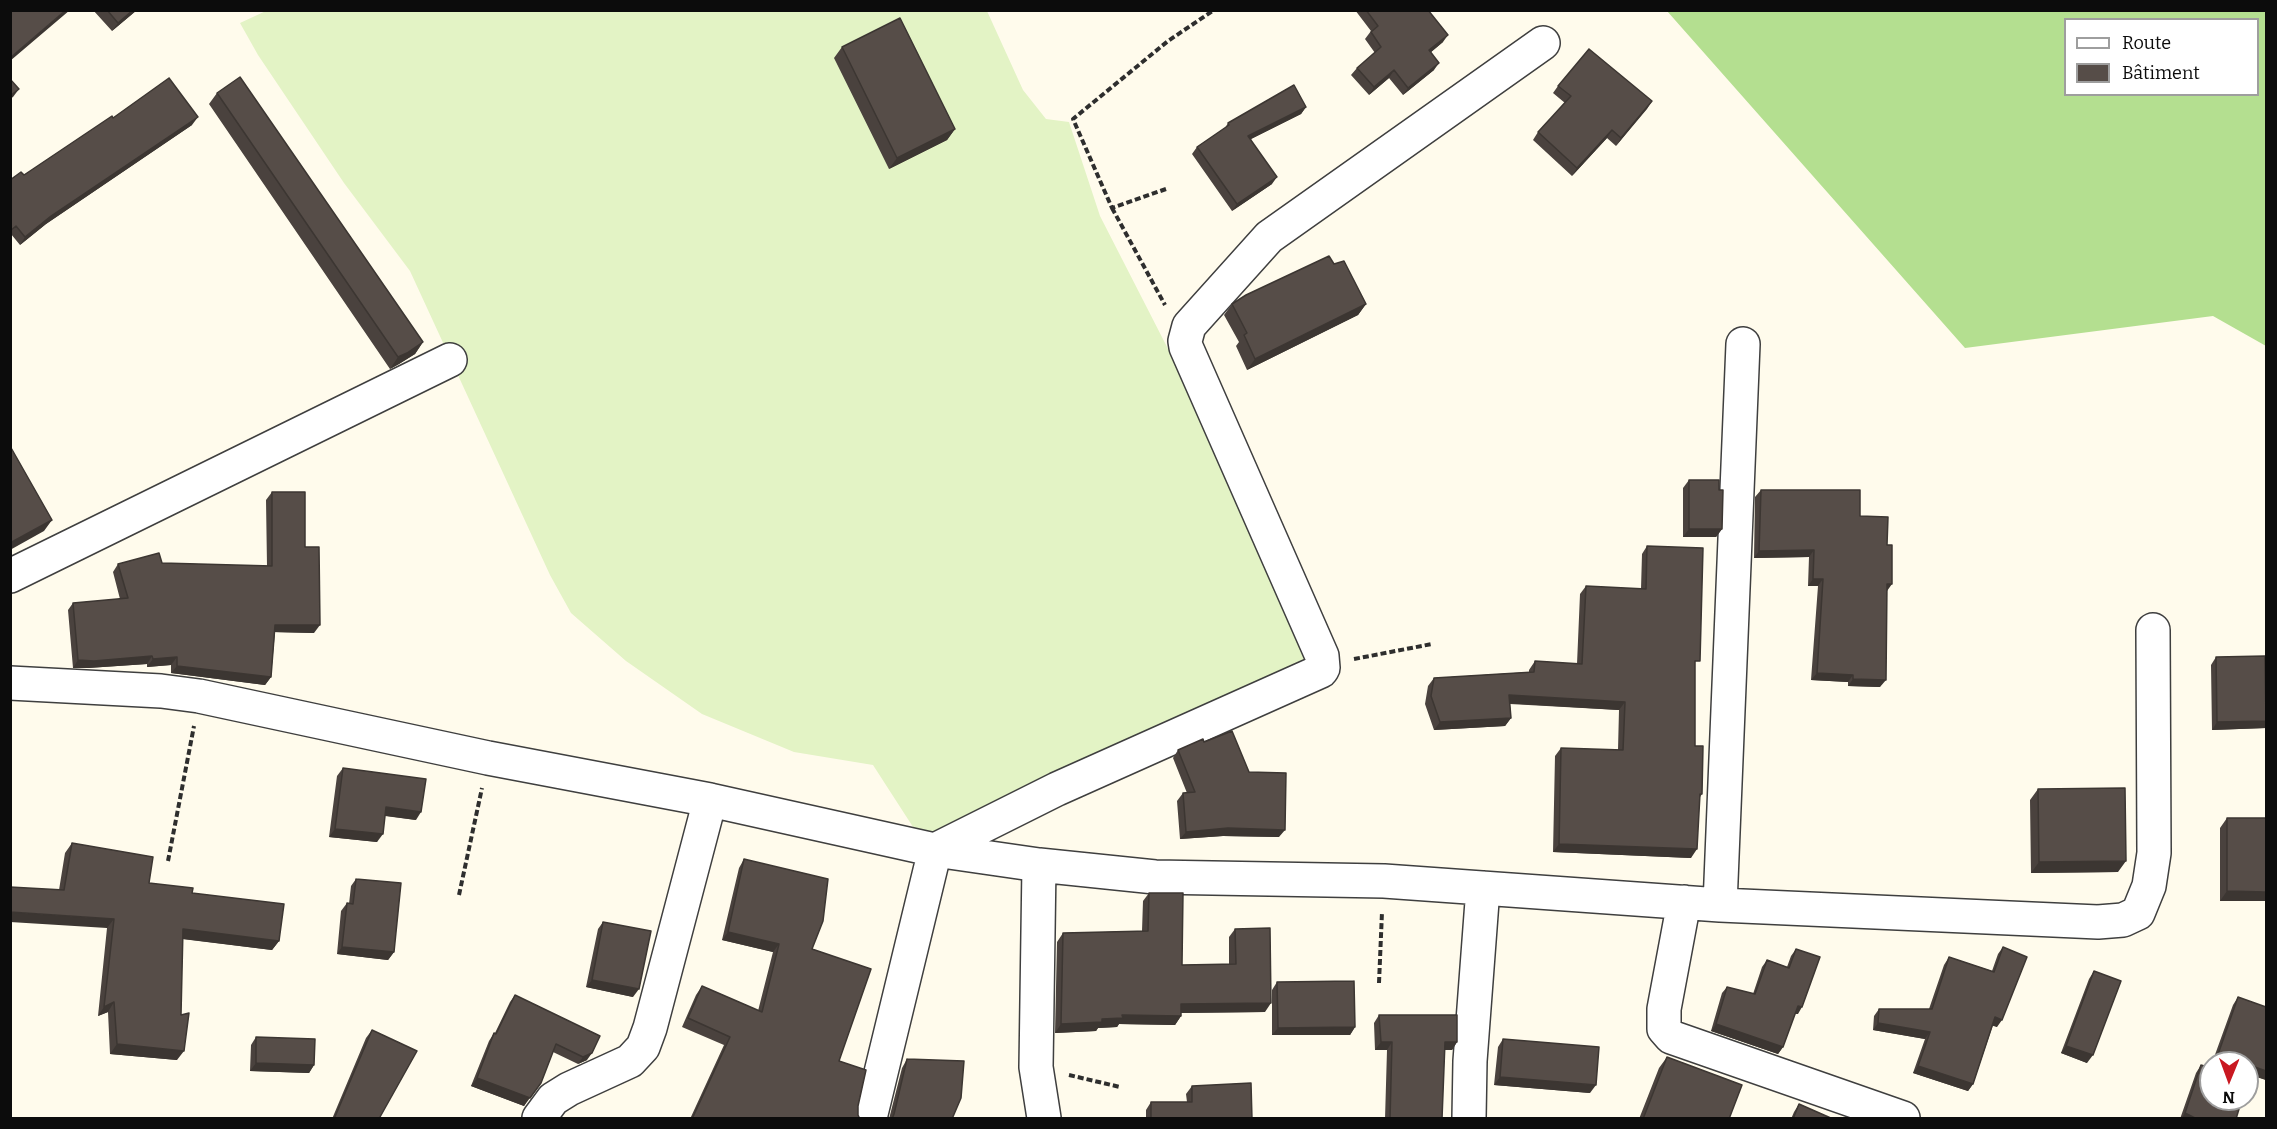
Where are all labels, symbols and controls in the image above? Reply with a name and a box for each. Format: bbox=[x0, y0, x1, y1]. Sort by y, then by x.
legend bbox=[2064, 18, 2259, 96]
text: Route bbox=[2122, 32, 2171, 54]
text: Bâtiment bbox=[2122, 62, 2200, 84]
north arrow bbox=[2199, 1051, 2259, 1111]
text: N bbox=[2222, 1088, 2235, 1107]

